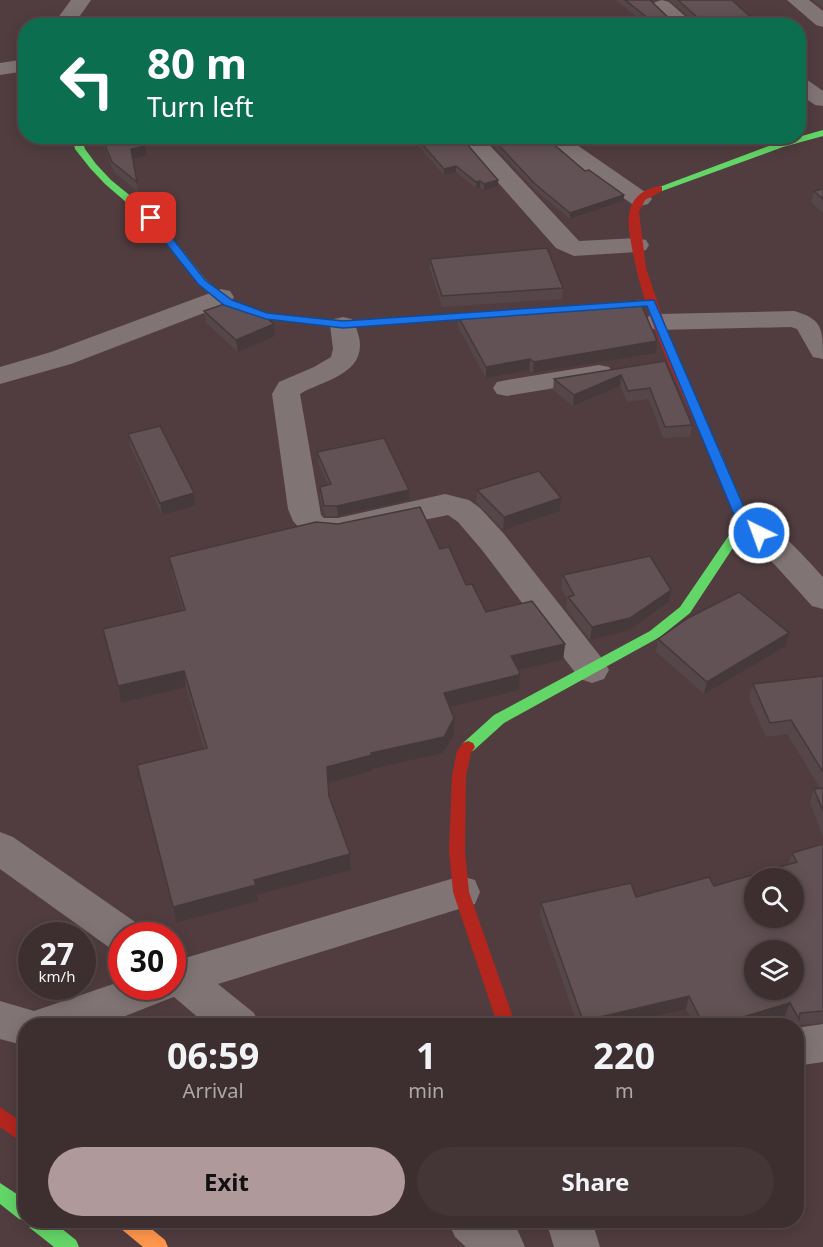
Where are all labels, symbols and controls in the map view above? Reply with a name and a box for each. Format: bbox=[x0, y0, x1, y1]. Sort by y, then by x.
text: 80 m bbox=[147, 34, 247, 91]
icon: left bbox=[48, 42, 126, 120]
text: Turn left bbox=[147, 88, 253, 125]
pin bbox=[125, 192, 176, 243]
icon: arrive bbox=[134, 201, 167, 234]
position arrow bbox=[727, 501, 791, 565]
map controls bbox=[744, 868, 804, 1000]
button: search bbox=[744, 868, 804, 928]
speed limit sign: 30 bbox=[108, 922, 186, 1000]
text: 27 bbox=[40, 933, 74, 974]
button: layers bbox=[744, 940, 804, 1000]
text: km/h bbox=[39, 966, 75, 986]
text: 06:59 bbox=[167, 1031, 259, 1080]
text: 1 bbox=[416, 1031, 437, 1080]
text: 220 bbox=[593, 1031, 655, 1080]
text: Arrival bbox=[183, 1077, 244, 1104]
text: min bbox=[408, 1077, 444, 1104]
text: m bbox=[615, 1077, 634, 1104]
button: Exit bbox=[48, 1147, 405, 1216]
button: Share bbox=[417, 1147, 774, 1216]

